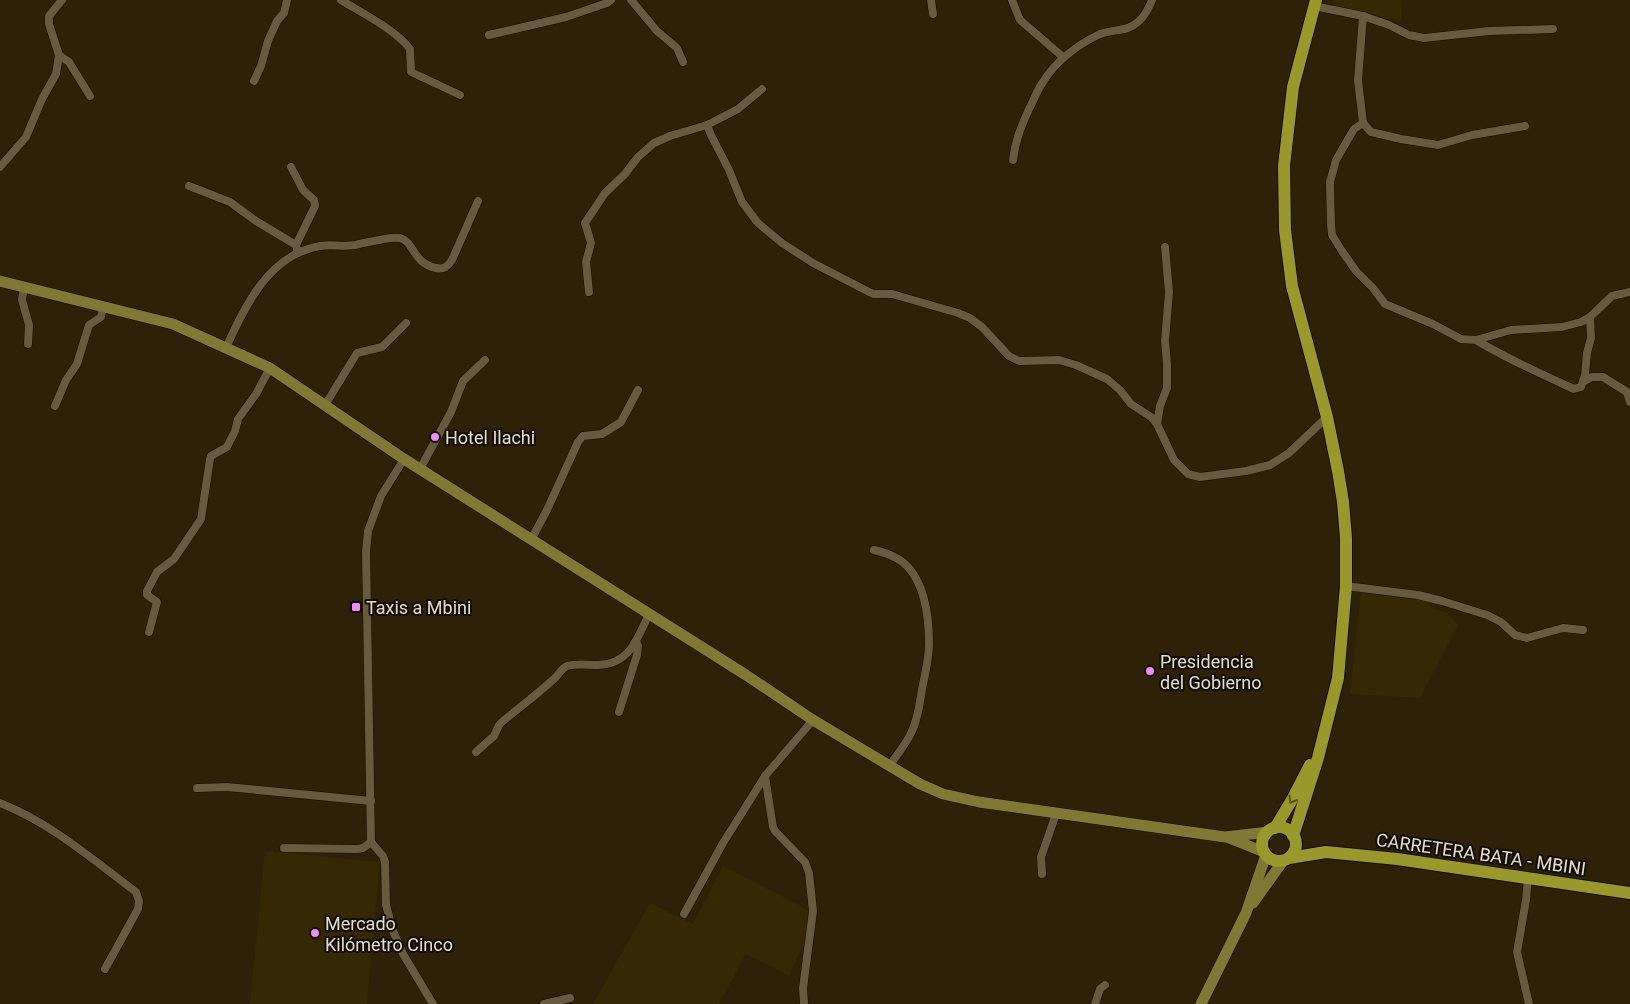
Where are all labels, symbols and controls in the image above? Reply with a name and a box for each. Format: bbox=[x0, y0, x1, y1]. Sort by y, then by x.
place label: Hotel Ilachi bbox=[445, 427, 535, 448]
marker: Hotel Ilachi bbox=[429, 431, 441, 443]
place label: Taxis a Mbini bbox=[366, 597, 471, 618]
marker: Taxis a Mbini bbox=[350, 601, 362, 613]
place label: Presidencia del Gobierno bbox=[1160, 651, 1261, 693]
marker: Presidencia del Gobierno bbox=[1144, 665, 1156, 677]
one-way arrow bbox=[1288, 794, 1298, 803]
street label: CARRETERA BATA - MBINI bbox=[1375, 829, 1587, 879]
place label: Mercado Kilómetro Cinco bbox=[325, 913, 453, 955]
marker: Mercado Kilómetro Cinco bbox=[309, 927, 321, 939]

